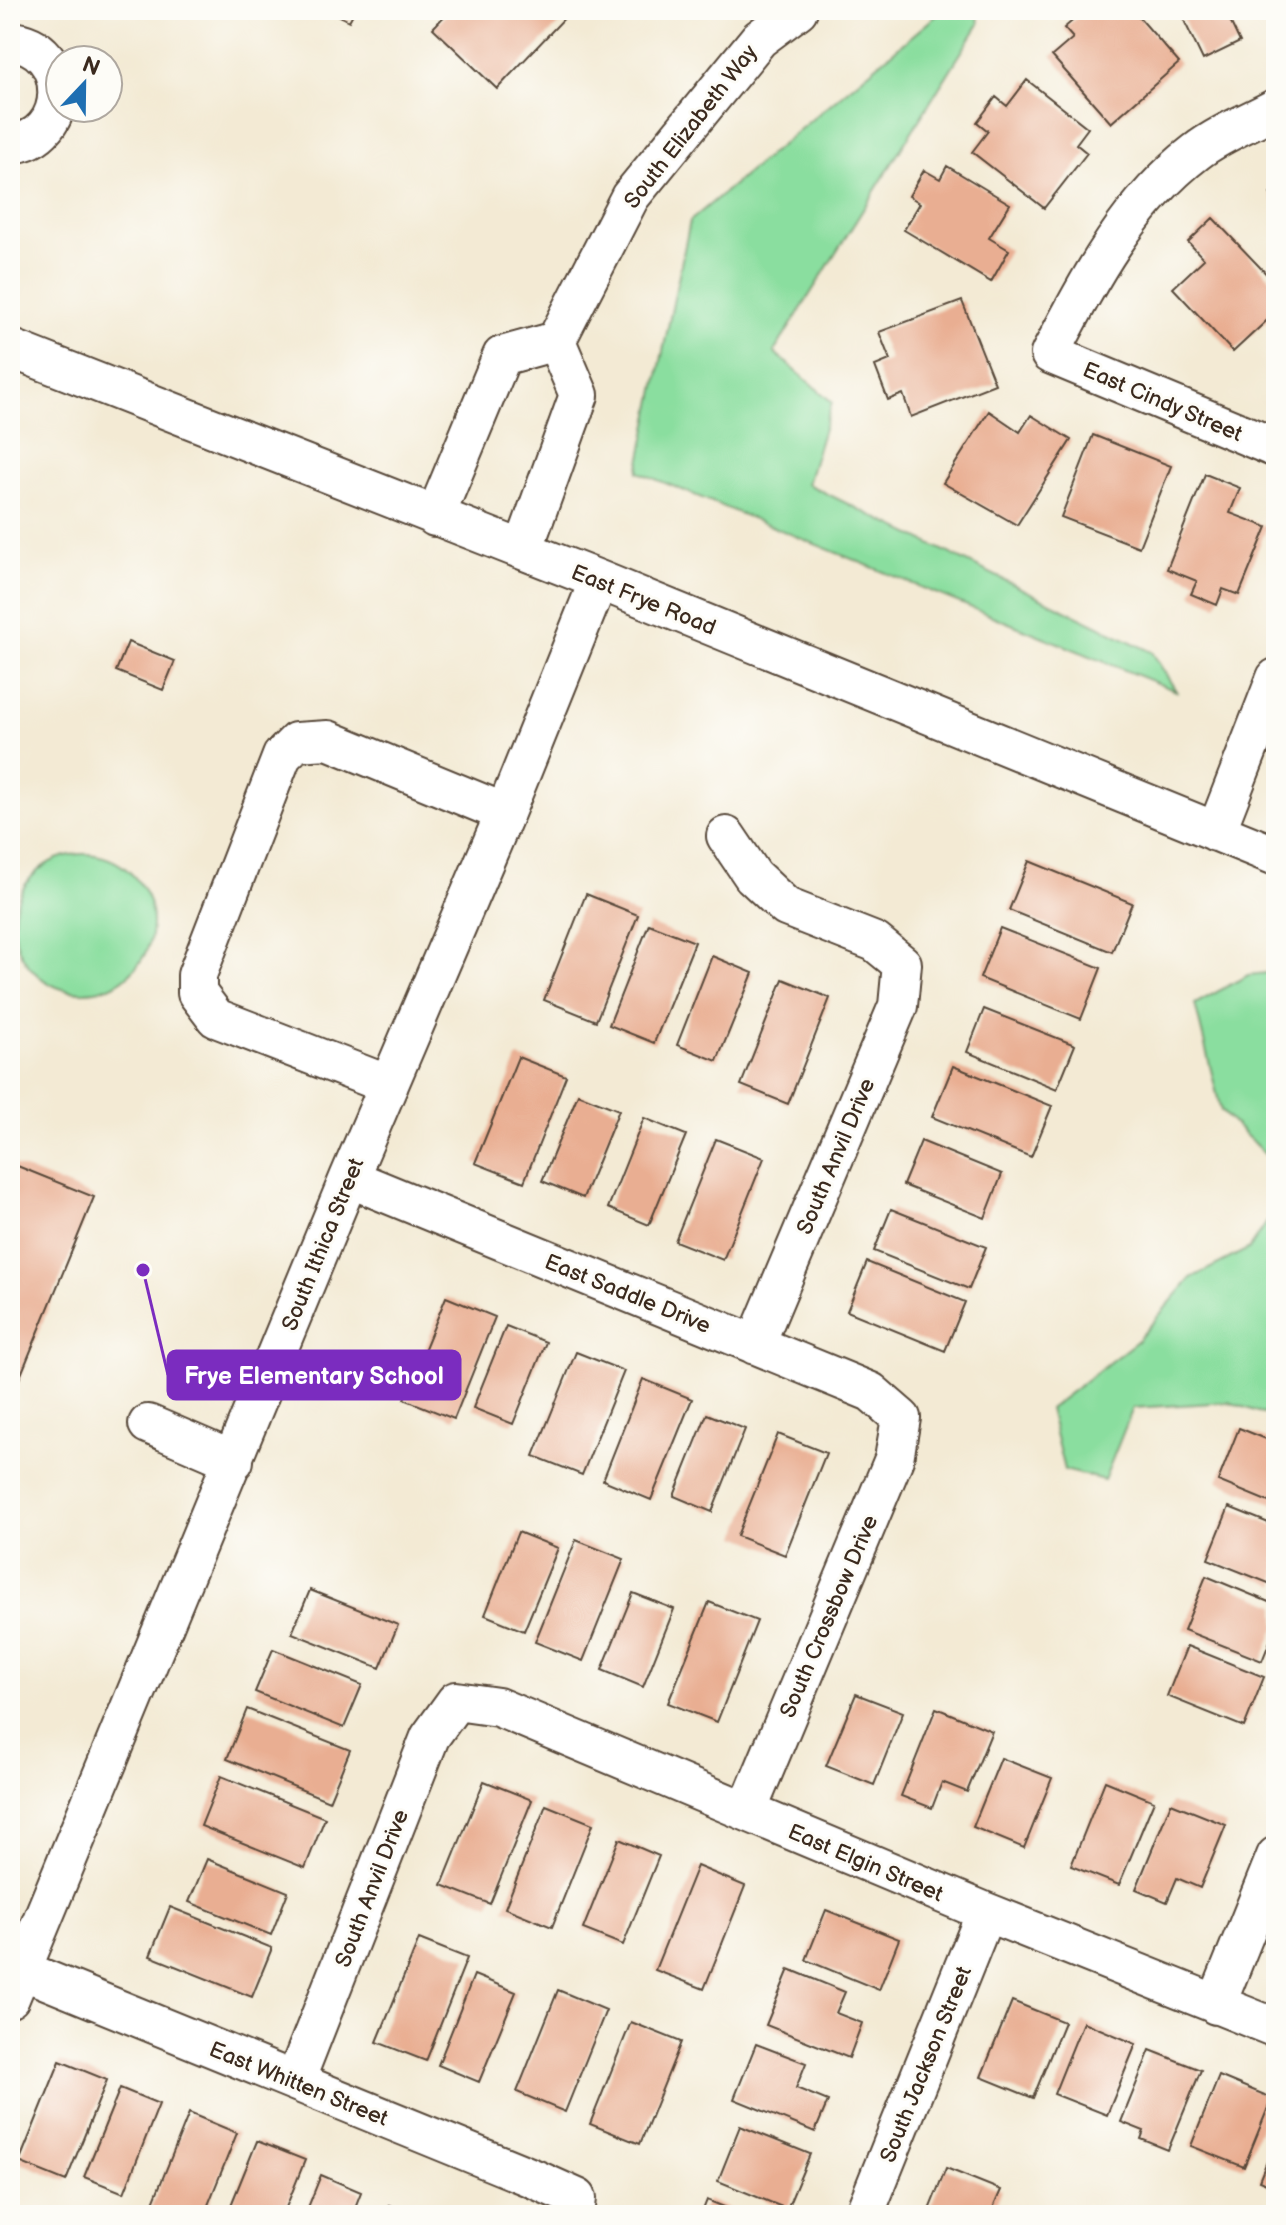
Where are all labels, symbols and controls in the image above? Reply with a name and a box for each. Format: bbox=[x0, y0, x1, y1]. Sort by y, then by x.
street label: South Elizabeth Way bbox=[619, 40, 764, 214]
north arrow bbox=[44, 44, 124, 124]
text: N bbox=[78, 51, 104, 82]
street label: East Cindy Street bbox=[1079, 357, 1247, 448]
street label: East Frye Road bbox=[567, 559, 720, 642]
street label: South Anvil Drive bbox=[791, 1075, 881, 1239]
street label: South Ithica Street bbox=[276, 1154, 370, 1335]
street label: East Saddle Drive bbox=[541, 1249, 714, 1340]
callout: Frye Elementary School bbox=[168, 1351, 460, 1399]
text: Frye Elementary School bbox=[184, 1362, 444, 1391]
street label: South Crossbow Drive bbox=[775, 1511, 884, 1722]
street label: South Anvil Drive bbox=[330, 1806, 415, 1971]
street label: East Elgin Street bbox=[784, 1819, 947, 1908]
street label: South Jackson Street bbox=[875, 1962, 978, 2167]
street label: East Whitten Street bbox=[205, 2036, 392, 2133]

